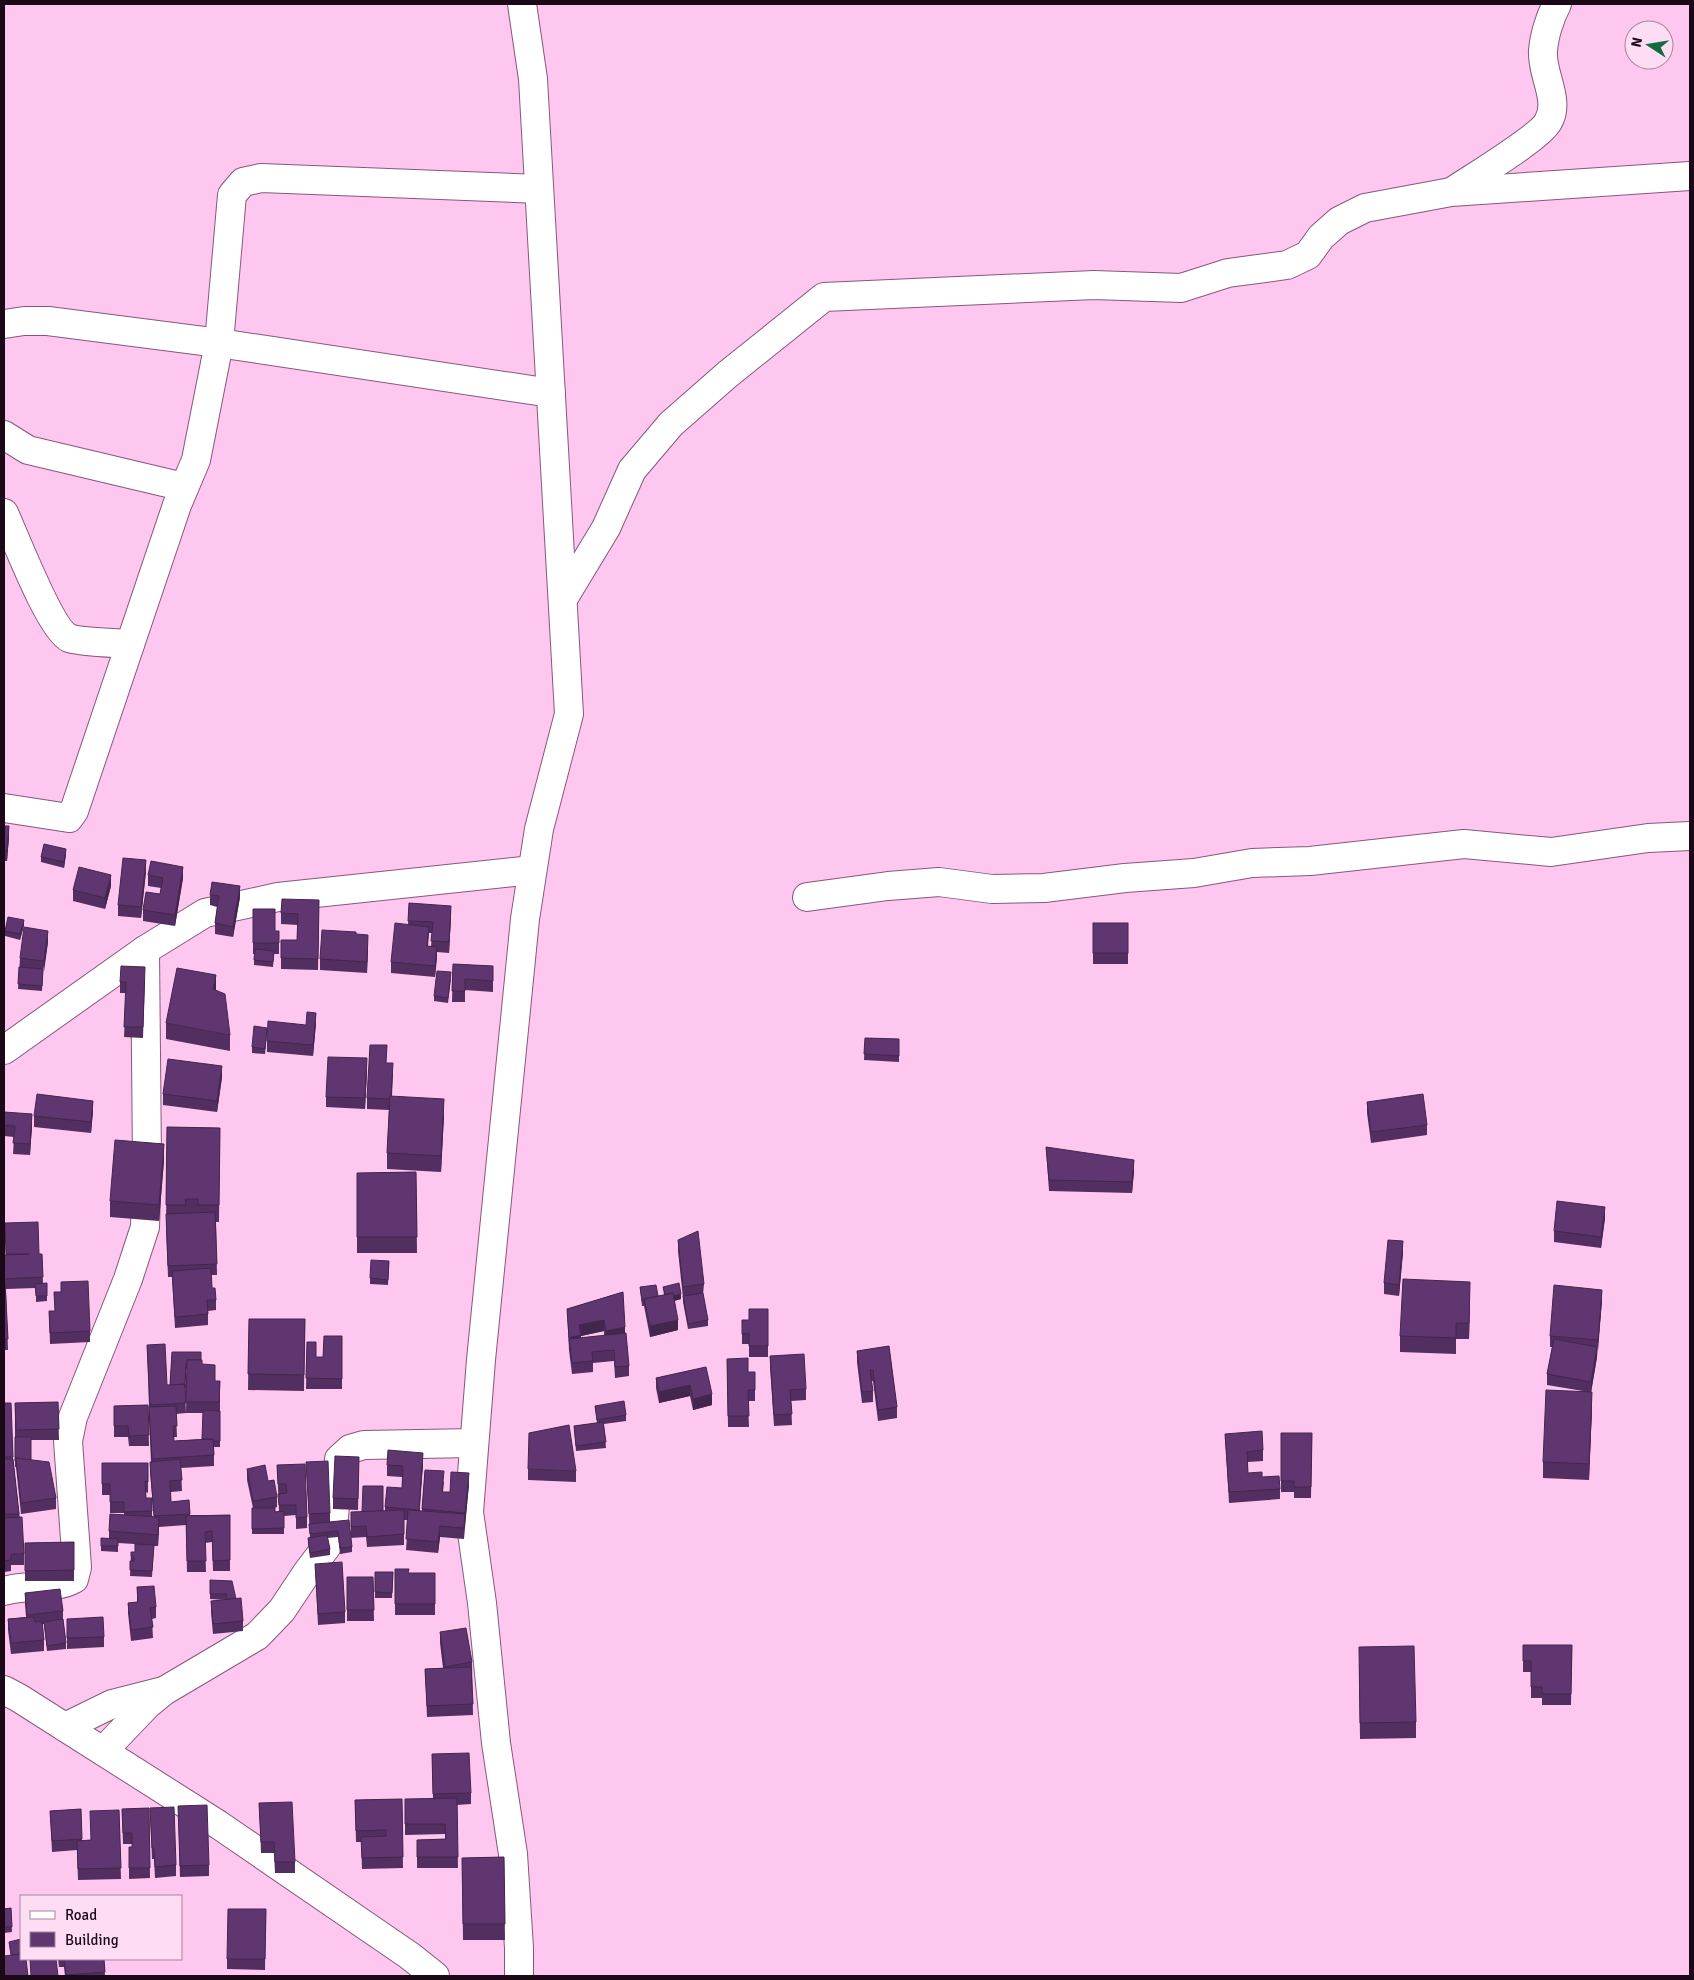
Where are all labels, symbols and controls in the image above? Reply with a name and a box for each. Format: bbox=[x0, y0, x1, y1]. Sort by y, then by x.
north arrow bbox=[1624, 20, 1674, 70]
text: N bbox=[1627, 36, 1646, 49]
legend bbox=[20, 1895, 182, 1960]
text: Road bbox=[65, 1906, 97, 1924]
text: Building bbox=[65, 1931, 119, 1949]

